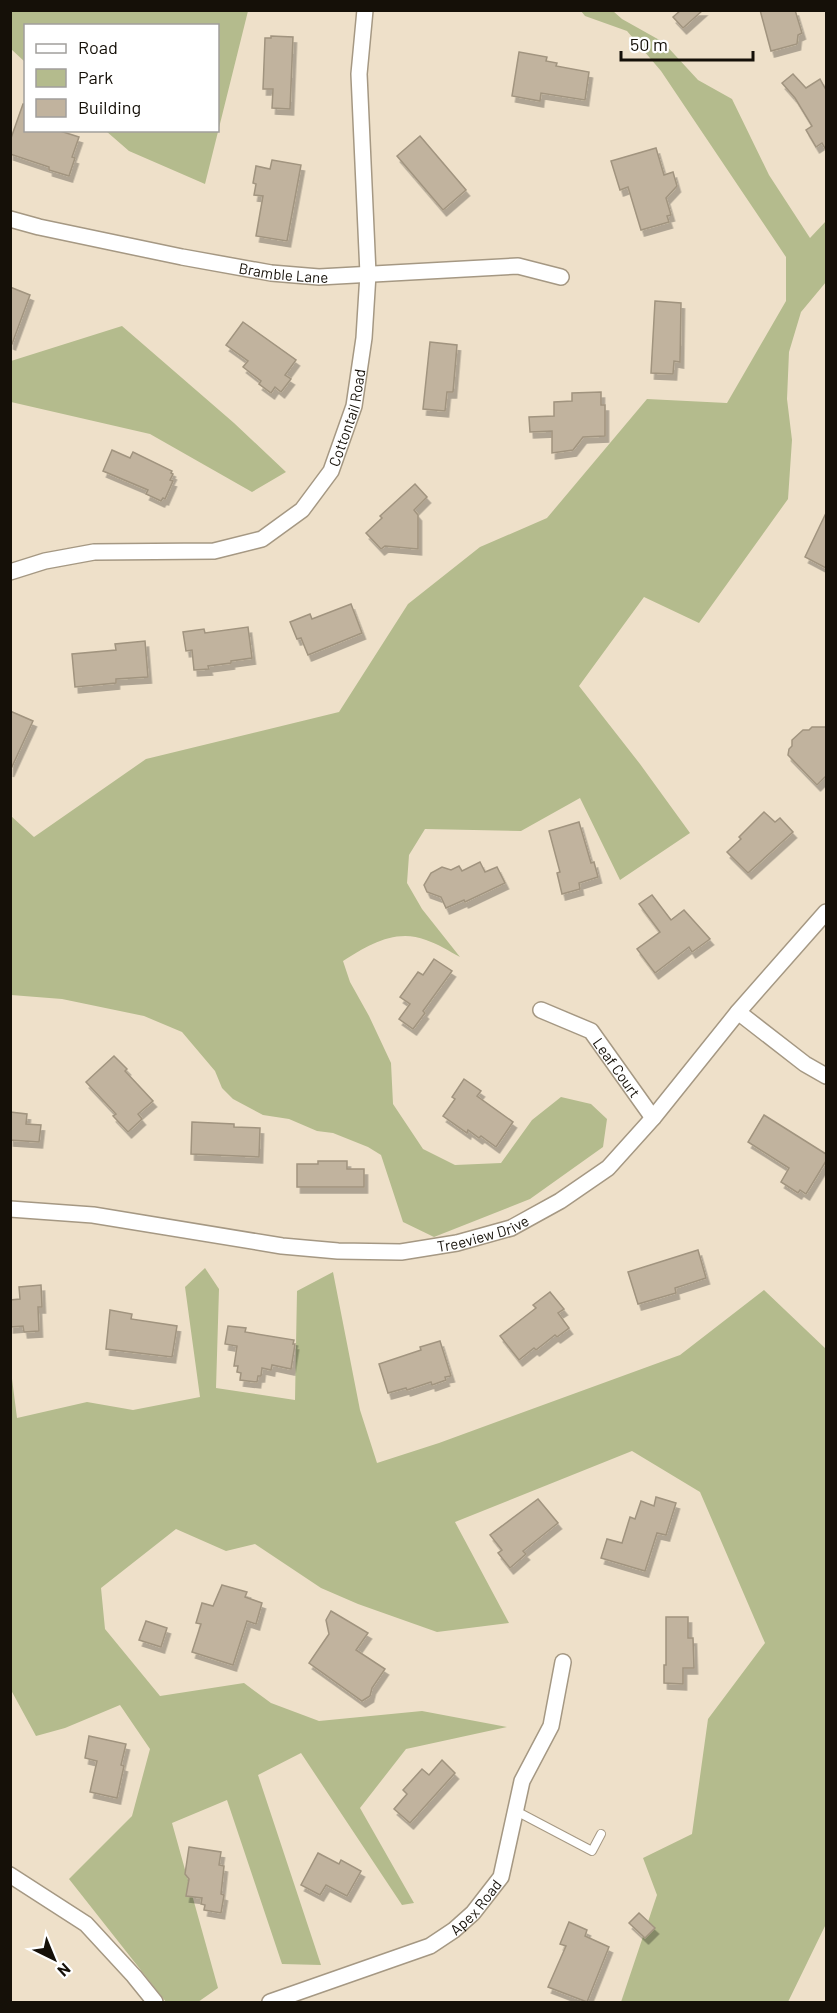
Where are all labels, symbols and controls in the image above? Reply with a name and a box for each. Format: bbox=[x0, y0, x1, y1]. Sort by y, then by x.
legend bbox=[24, 24, 219, 132]
scale bar bbox=[621, 24, 753, 62]
text: 50 m bbox=[630, 33, 668, 55]
text: Road bbox=[78, 36, 118, 58]
text: Park bbox=[78, 66, 113, 88]
text: Building bbox=[78, 96, 141, 118]
street label: Bramble Lane bbox=[237, 258, 329, 286]
street label: Cottontail Road bbox=[324, 368, 368, 469]
street label: Leaf Court bbox=[590, 1034, 644, 1101]
street label: Treeview Drive bbox=[436, 1211, 532, 1255]
street label: Apex Road bbox=[446, 1876, 505, 1938]
north arrow bbox=[24, 1929, 84, 1989]
text: N bbox=[54, 1960, 75, 1981]

